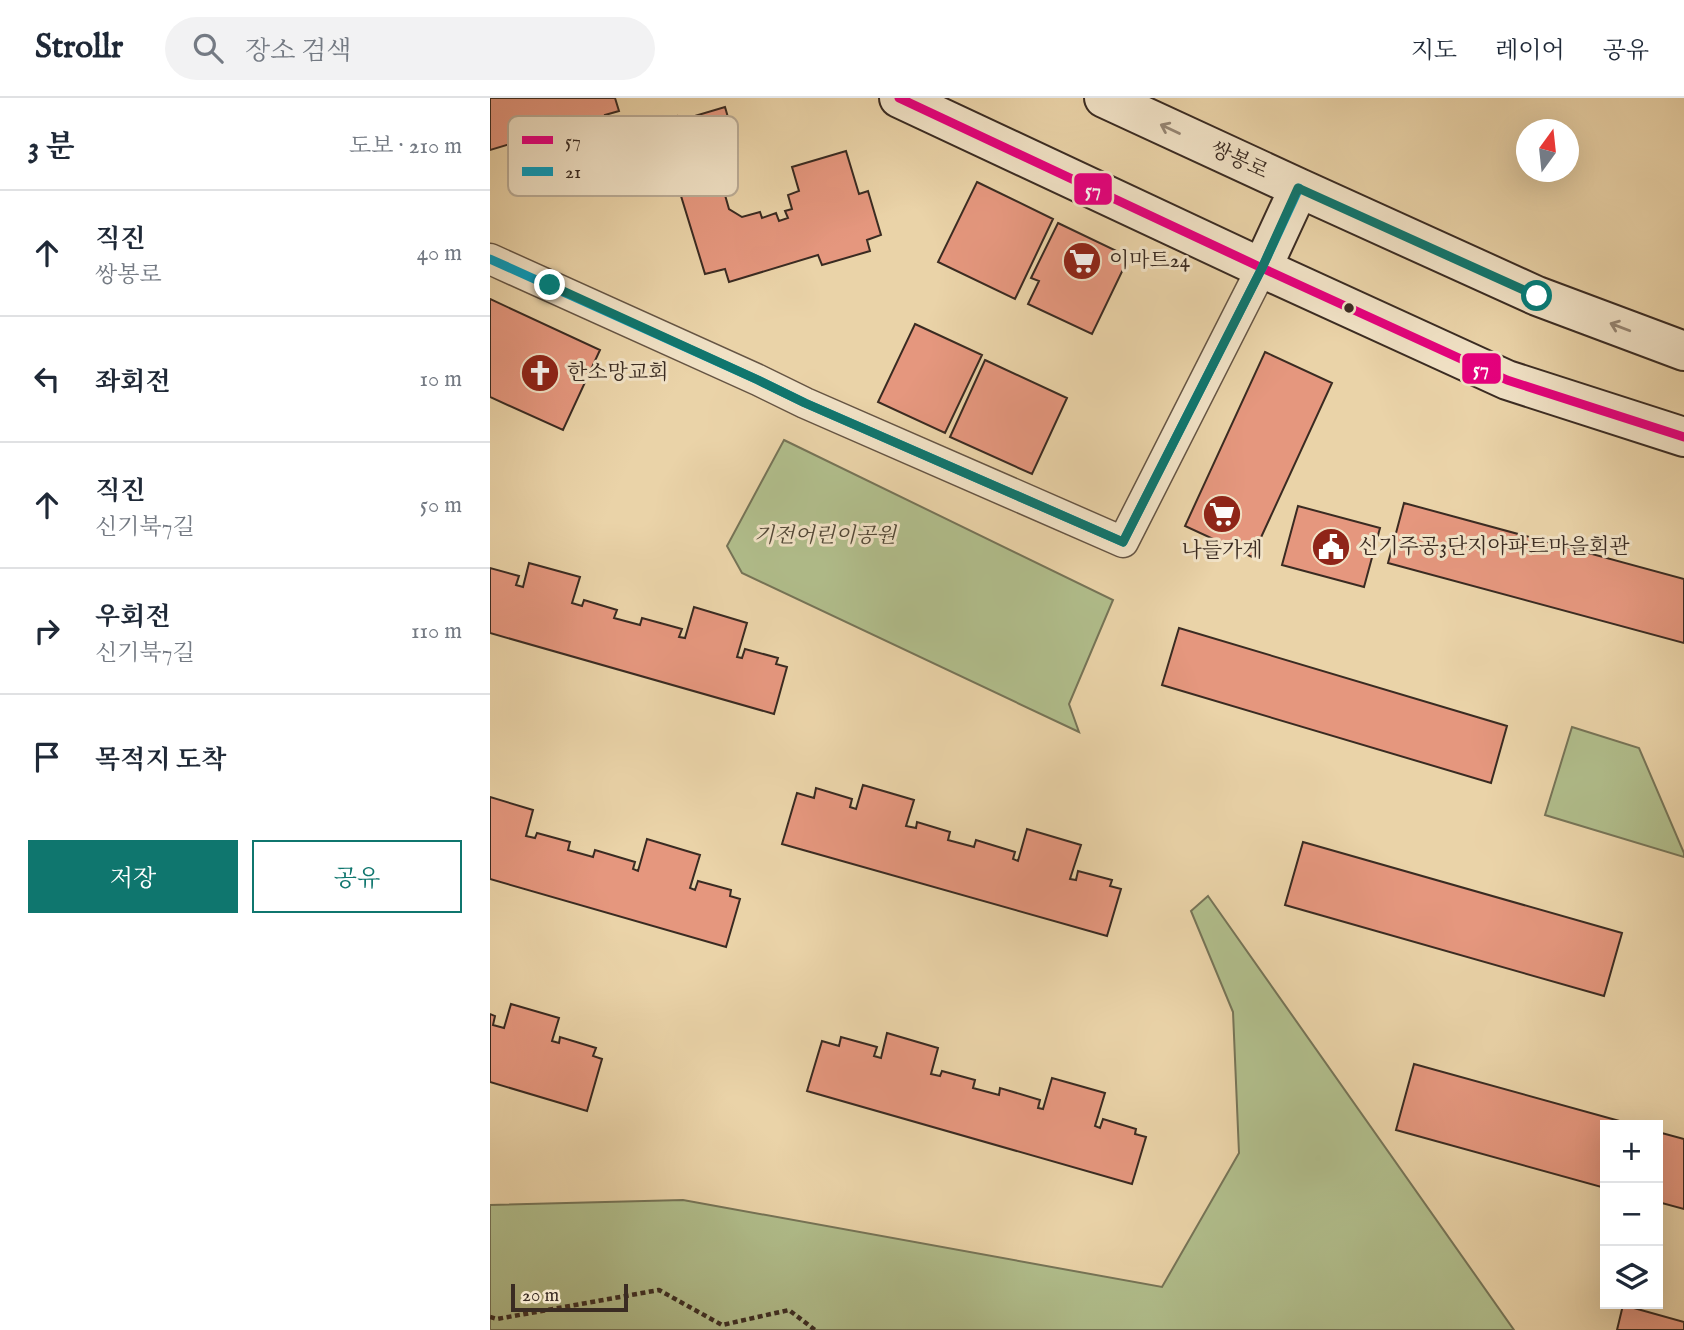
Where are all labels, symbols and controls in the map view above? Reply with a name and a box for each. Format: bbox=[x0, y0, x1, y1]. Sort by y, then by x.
search box bbox=[165, 17, 655, 80]
text: Strollr bbox=[35, 27, 123, 69]
icon: search bbox=[189, 29, 227, 67]
text: 장소 검색 bbox=[245, 35, 351, 68]
text: 지도 bbox=[1411, 36, 1457, 67]
text: 레이어 bbox=[1495, 36, 1565, 67]
text: 공유 bbox=[1603, 36, 1649, 67]
legend bbox=[508, 116, 738, 196]
north arrow bbox=[1516, 119, 1579, 182]
one-way arrow bbox=[1160, 121, 1181, 135]
text: 3 분 bbox=[28, 129, 75, 167]
text: 57 bbox=[565, 130, 581, 154]
text: 도보 · 210 m bbox=[349, 132, 462, 161]
street label: 쌍봉로 bbox=[1206, 136, 1272, 186]
text: 21 bbox=[565, 161, 581, 185]
line badge: 57 bbox=[1073, 172, 1113, 206]
text: 57 bbox=[1085, 179, 1101, 203]
text: 직진 bbox=[95, 223, 145, 256]
icon: ahead bbox=[28, 234, 66, 272]
text: 40 m bbox=[417, 239, 462, 268]
supermarket icon: 이마트24 bbox=[1061, 240, 1103, 282]
place label: 이마트24 bbox=[1109, 248, 1191, 275]
text: 쌍봉로 bbox=[95, 261, 162, 290]
route end bbox=[534, 269, 565, 300]
route start bbox=[1521, 280, 1552, 311]
unlabelled marker bbox=[1342, 301, 1356, 315]
one-way arrow bbox=[1610, 320, 1632, 332]
church icon: 한소망교회 bbox=[519, 352, 561, 394]
line badge: 57 bbox=[1461, 352, 1502, 385]
text: 57 bbox=[1473, 358, 1489, 382]
icon: left bbox=[28, 360, 66, 398]
place label: 한소망교회 bbox=[567, 360, 668, 387]
text: 10 m bbox=[419, 365, 462, 394]
text: 좌회전 bbox=[95, 366, 170, 399]
text: 직진 bbox=[95, 475, 145, 508]
icon: ahead bbox=[28, 486, 66, 524]
text: 50 m bbox=[420, 491, 462, 520]
supermarket icon: 나들가게 bbox=[1201, 493, 1243, 535]
text: 신기북7길 bbox=[95, 513, 195, 542]
park label: 기전어린이공원 bbox=[754, 523, 898, 550]
public building icon: 신기주공3단지아파트마을회관 bbox=[1310, 526, 1352, 568]
place label: 신기주공3단지아파트마을회관 bbox=[1358, 534, 1630, 561]
place label: 나들가게 bbox=[1181, 538, 1263, 565]
text: 우회전 bbox=[95, 601, 170, 634]
icon: right bbox=[28, 612, 66, 650]
text: 110 m bbox=[411, 617, 462, 646]
text: 신기북7길 bbox=[95, 639, 195, 668]
icon: arrive bbox=[28, 738, 66, 776]
text: 목적지 도착 bbox=[95, 744, 226, 777]
button: 저장 bbox=[28, 840, 238, 913]
button: 공유 bbox=[252, 840, 462, 913]
map controls bbox=[1600, 1120, 1663, 1309]
button: + bbox=[1600, 1120, 1663, 1183]
button: − bbox=[1600, 1183, 1663, 1246]
button: layers bbox=[1600, 1246, 1663, 1309]
scale bar bbox=[511, 1281, 628, 1313]
text: 20 m bbox=[522, 1284, 559, 1308]

